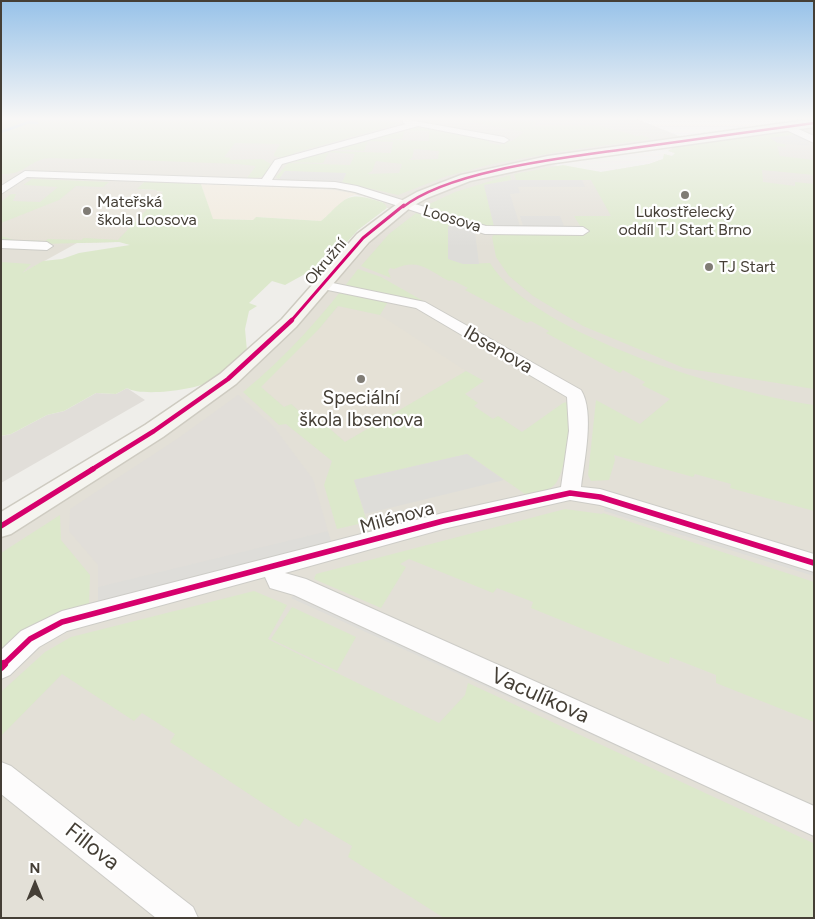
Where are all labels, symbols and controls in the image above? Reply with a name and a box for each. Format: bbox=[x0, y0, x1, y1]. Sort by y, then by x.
marker: Lukostřelecký oddíl TJ Start Brno bbox=[679, 189, 691, 201]
place label: Mateřská škola Loosova bbox=[97, 192, 197, 230]
street label: Loosova bbox=[421, 201, 483, 237]
place label: Lukostřelecký oddíl TJ Start Brno bbox=[618, 202, 752, 240]
marker: Mateřská škola Loosova bbox=[81, 205, 93, 217]
street label: Okružní bbox=[301, 235, 351, 289]
place label: TJ Start bbox=[719, 257, 775, 277]
marker: TJ Start bbox=[703, 261, 715, 273]
street label: Ibsenova bbox=[459, 321, 537, 379]
marker: Speciální škola Ibsenova bbox=[355, 373, 367, 385]
place label: Speciální škola Ibsenova bbox=[299, 387, 423, 431]
street label: Milénova bbox=[357, 497, 437, 539]
street label: Vaculíkova bbox=[487, 663, 593, 729]
street label: Fillova bbox=[60, 818, 124, 876]
north arrow bbox=[10, 859, 60, 909]
text: N bbox=[30, 860, 40, 877]

